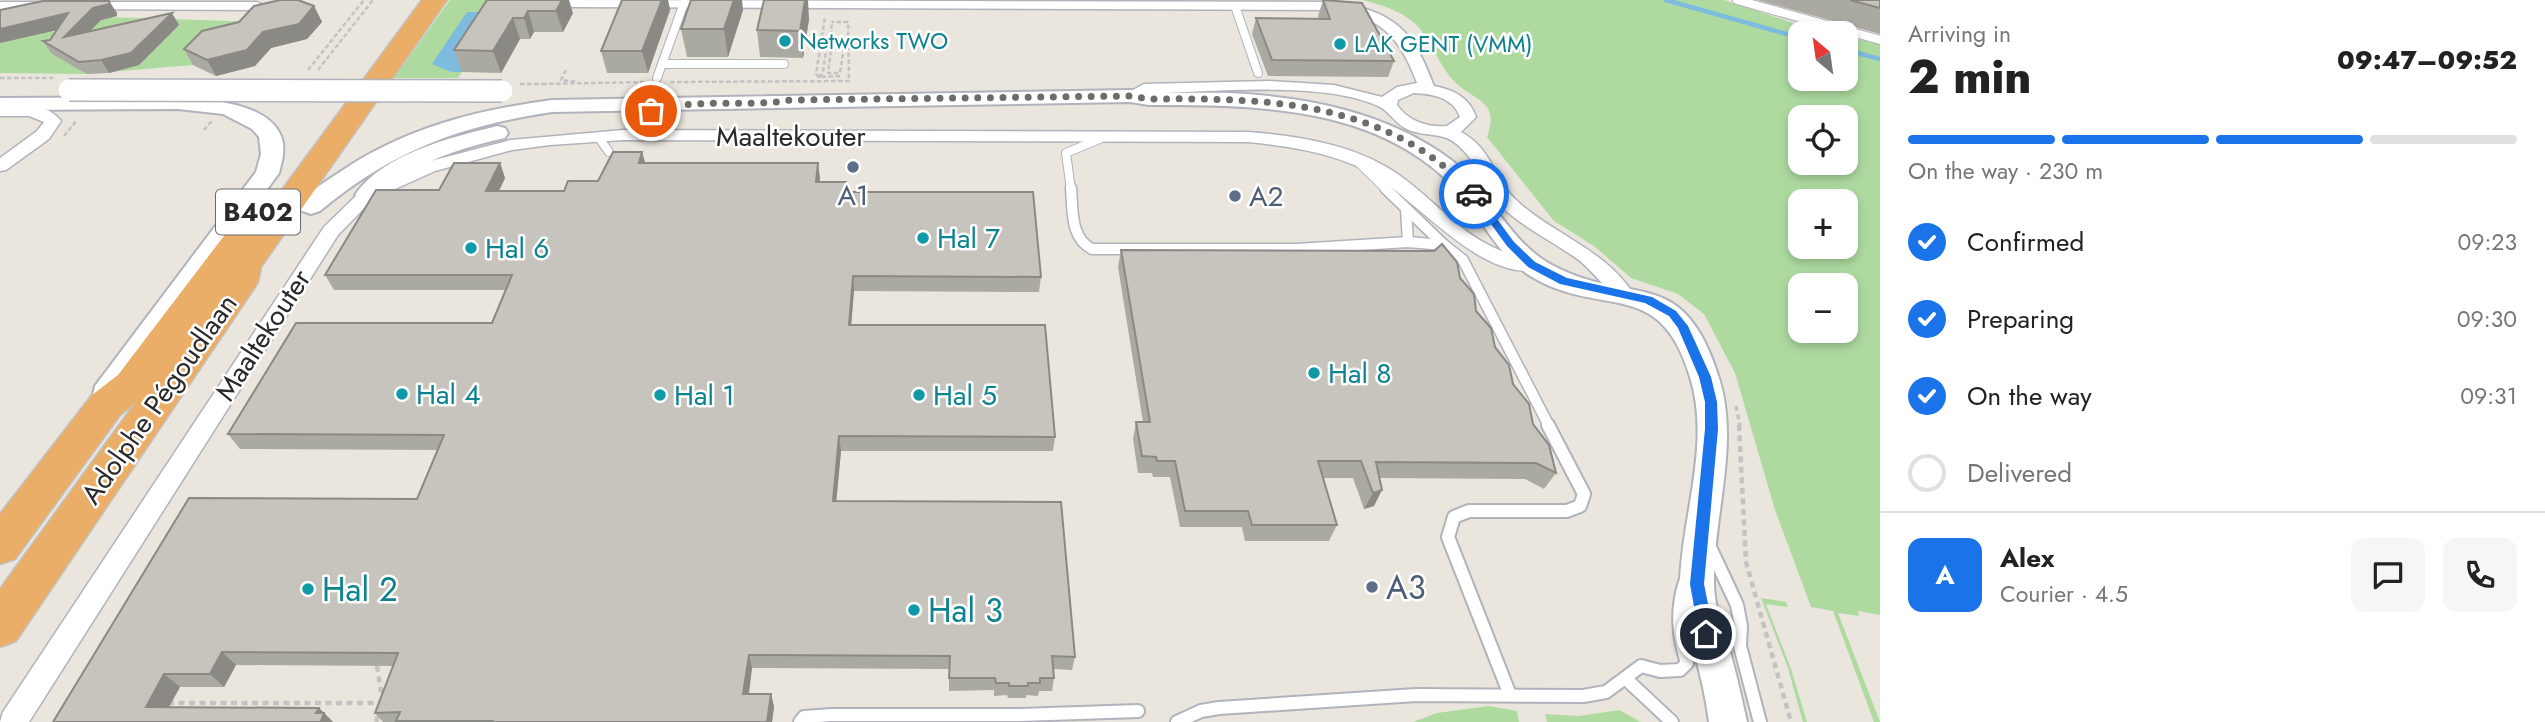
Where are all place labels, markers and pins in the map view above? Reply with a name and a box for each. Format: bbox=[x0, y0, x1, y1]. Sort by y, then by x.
place label: Networks TWO bbox=[799, 24, 948, 58]
place label: LAK GENT (VMM) bbox=[1354, 27, 1533, 61]
marker: Networks TWO bbox=[777, 33, 793, 49]
marker: LAK GENT (VMM) bbox=[1332, 36, 1348, 52]
pin bbox=[621, 81, 681, 141]
marker: A1 bbox=[845, 159, 861, 175]
place label: A1 bbox=[837, 175, 869, 216]
place label: A2 bbox=[1249, 176, 1283, 217]
marker: A2 bbox=[1227, 188, 1243, 204]
place label: Hal 7 bbox=[937, 218, 1000, 259]
place label: Hal 6 bbox=[485, 228, 549, 269]
marker: Hal 7 bbox=[915, 230, 931, 246]
marker: Hal 6 bbox=[463, 240, 479, 256]
place label: Hal 8 bbox=[1328, 353, 1392, 394]
marker: Hal 8 bbox=[1306, 365, 1322, 381]
place label: Hal 4 bbox=[416, 374, 481, 415]
place label: Hal 1 bbox=[674, 375, 735, 416]
place label: Hal 5 bbox=[933, 375, 997, 416]
marker: Hal 4 bbox=[394, 386, 410, 402]
marker: Hal 1 bbox=[652, 387, 668, 403]
marker: Hal 5 bbox=[911, 387, 927, 403]
place label: A3 bbox=[1386, 564, 1426, 611]
place label: Hal 2 bbox=[322, 566, 398, 613]
marker: A3 bbox=[1364, 579, 1380, 595]
marker: Hal 2 bbox=[300, 581, 316, 597]
place label: Hal 3 bbox=[928, 587, 1003, 634]
marker: Hal 3 bbox=[906, 602, 922, 618]
pin bbox=[1676, 604, 1736, 664]

